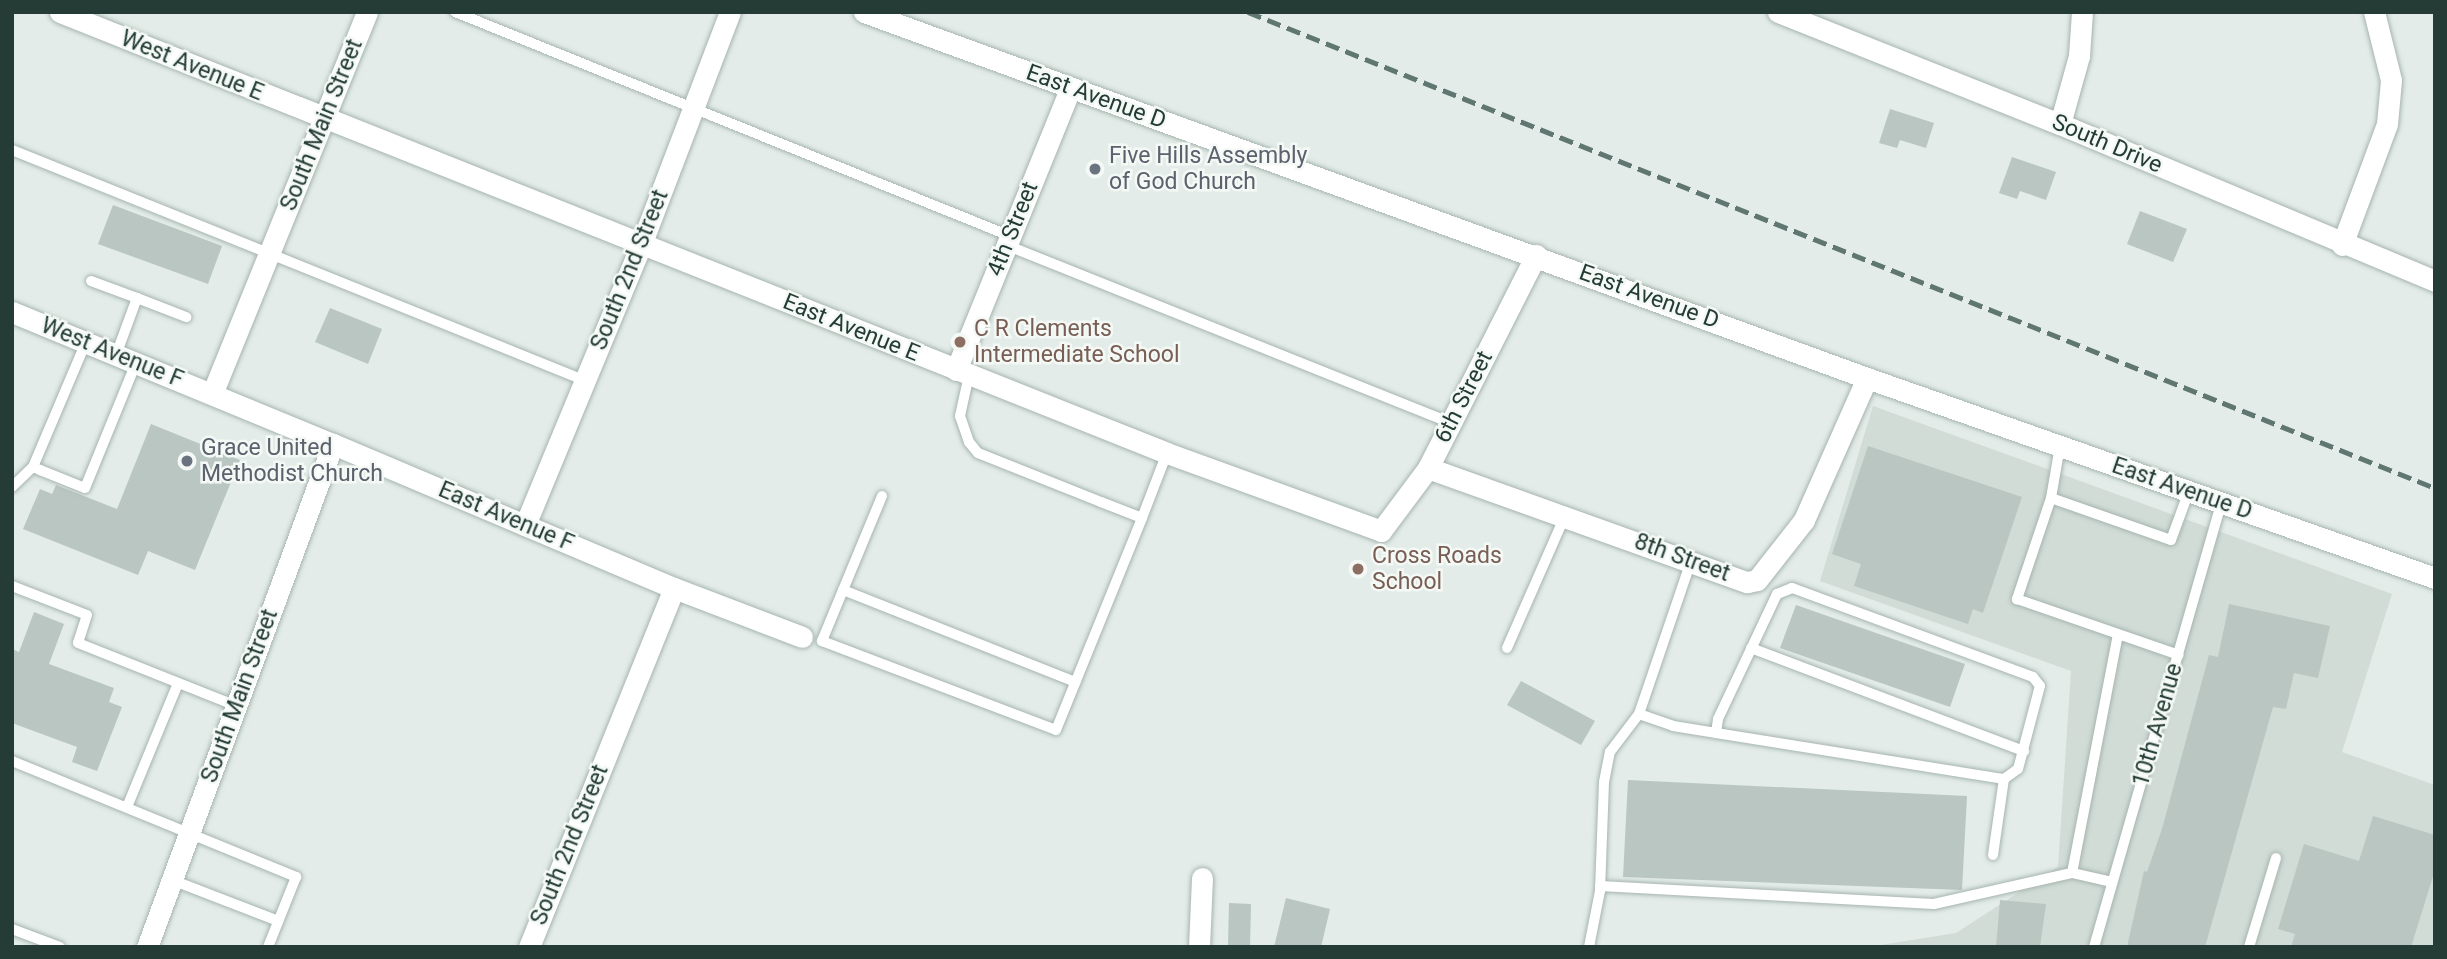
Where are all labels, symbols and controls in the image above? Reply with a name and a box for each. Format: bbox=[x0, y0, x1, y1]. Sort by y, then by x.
street label: West Avenue E bbox=[117, 25, 267, 107]
street label: South Main Street bbox=[275, 35, 369, 215]
street label: East Avenue D bbox=[1022, 59, 1170, 135]
street label: South Drive bbox=[2048, 108, 2166, 180]
place label: Five Hills Assembly of God Church bbox=[1109, 142, 1307, 196]
marker: Five Hills Assembly of God Church bbox=[1087, 161, 1103, 177]
street label: 4th Street bbox=[982, 178, 1044, 280]
street label: South 2nd Street bbox=[585, 186, 675, 354]
street label: East Avenue D bbox=[1575, 259, 1723, 335]
street label: East Avenue E bbox=[779, 288, 923, 368]
street label: West Avenue F bbox=[37, 312, 187, 394]
place label: C R Clements Intermediate School bbox=[974, 315, 1180, 369]
marker: C R Clements Intermediate School bbox=[952, 334, 968, 350]
street label: 6th Street bbox=[1429, 346, 1499, 448]
place label: Grace United Methodist Church bbox=[201, 434, 383, 488]
street label: East Avenue D bbox=[2108, 452, 2256, 526]
marker: Grace United Methodist Church bbox=[179, 453, 195, 469]
street label: East Avenue F bbox=[434, 476, 578, 558]
street label: 8th Street bbox=[1631, 528, 1733, 588]
place label: Cross Roads School bbox=[1372, 542, 1502, 596]
marker: Cross Roads School bbox=[1350, 561, 1366, 577]
street label: South Main Street bbox=[196, 605, 284, 787]
street label: 10th Avenue bbox=[2127, 660, 2189, 790]
street label: South 2nd Street bbox=[525, 761, 615, 929]

